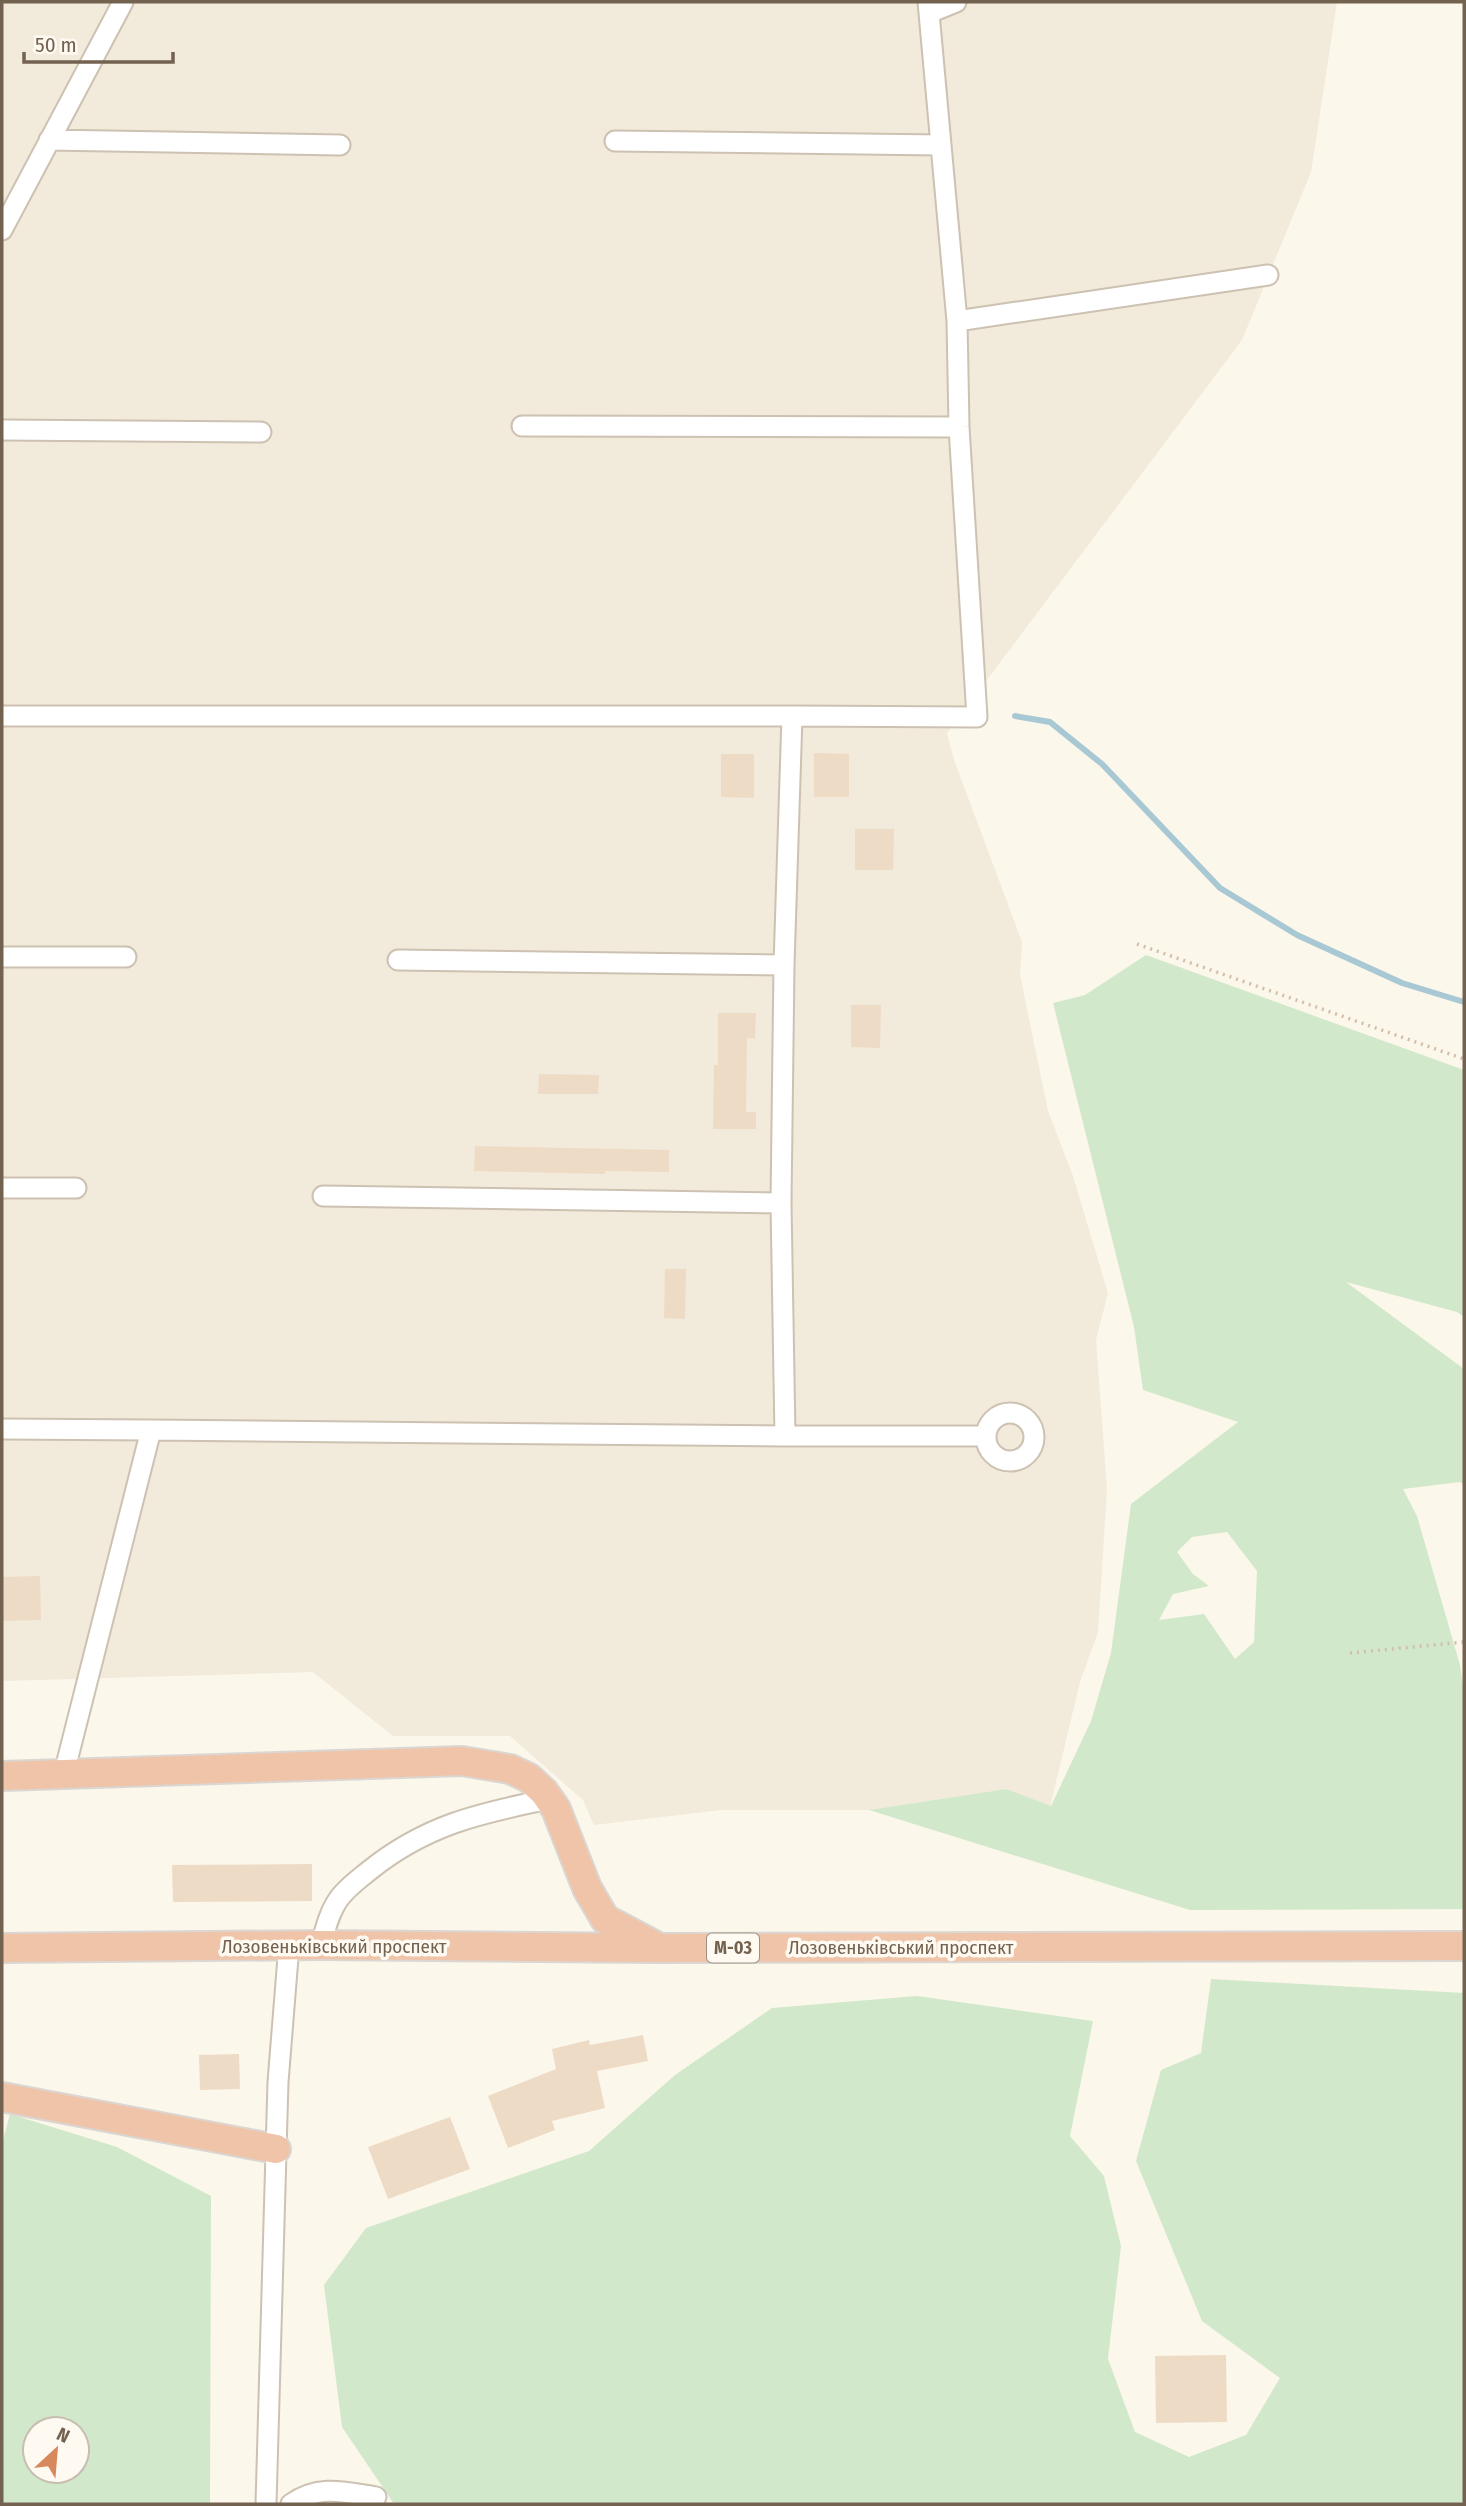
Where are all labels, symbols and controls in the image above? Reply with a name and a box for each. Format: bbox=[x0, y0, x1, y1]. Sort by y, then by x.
scale bar bbox=[24, 21, 173, 65]
text: 50 m bbox=[35, 32, 77, 58]
road number: М-03 bbox=[707, 1934, 759, 1962]
street label: Лозовеньківський проспект bbox=[221, 1935, 447, 1958]
street label: Лозовеньківський проспект bbox=[788, 1936, 1014, 1959]
north arrow bbox=[21, 2415, 91, 2485]
text: N bbox=[53, 2422, 73, 2448]

